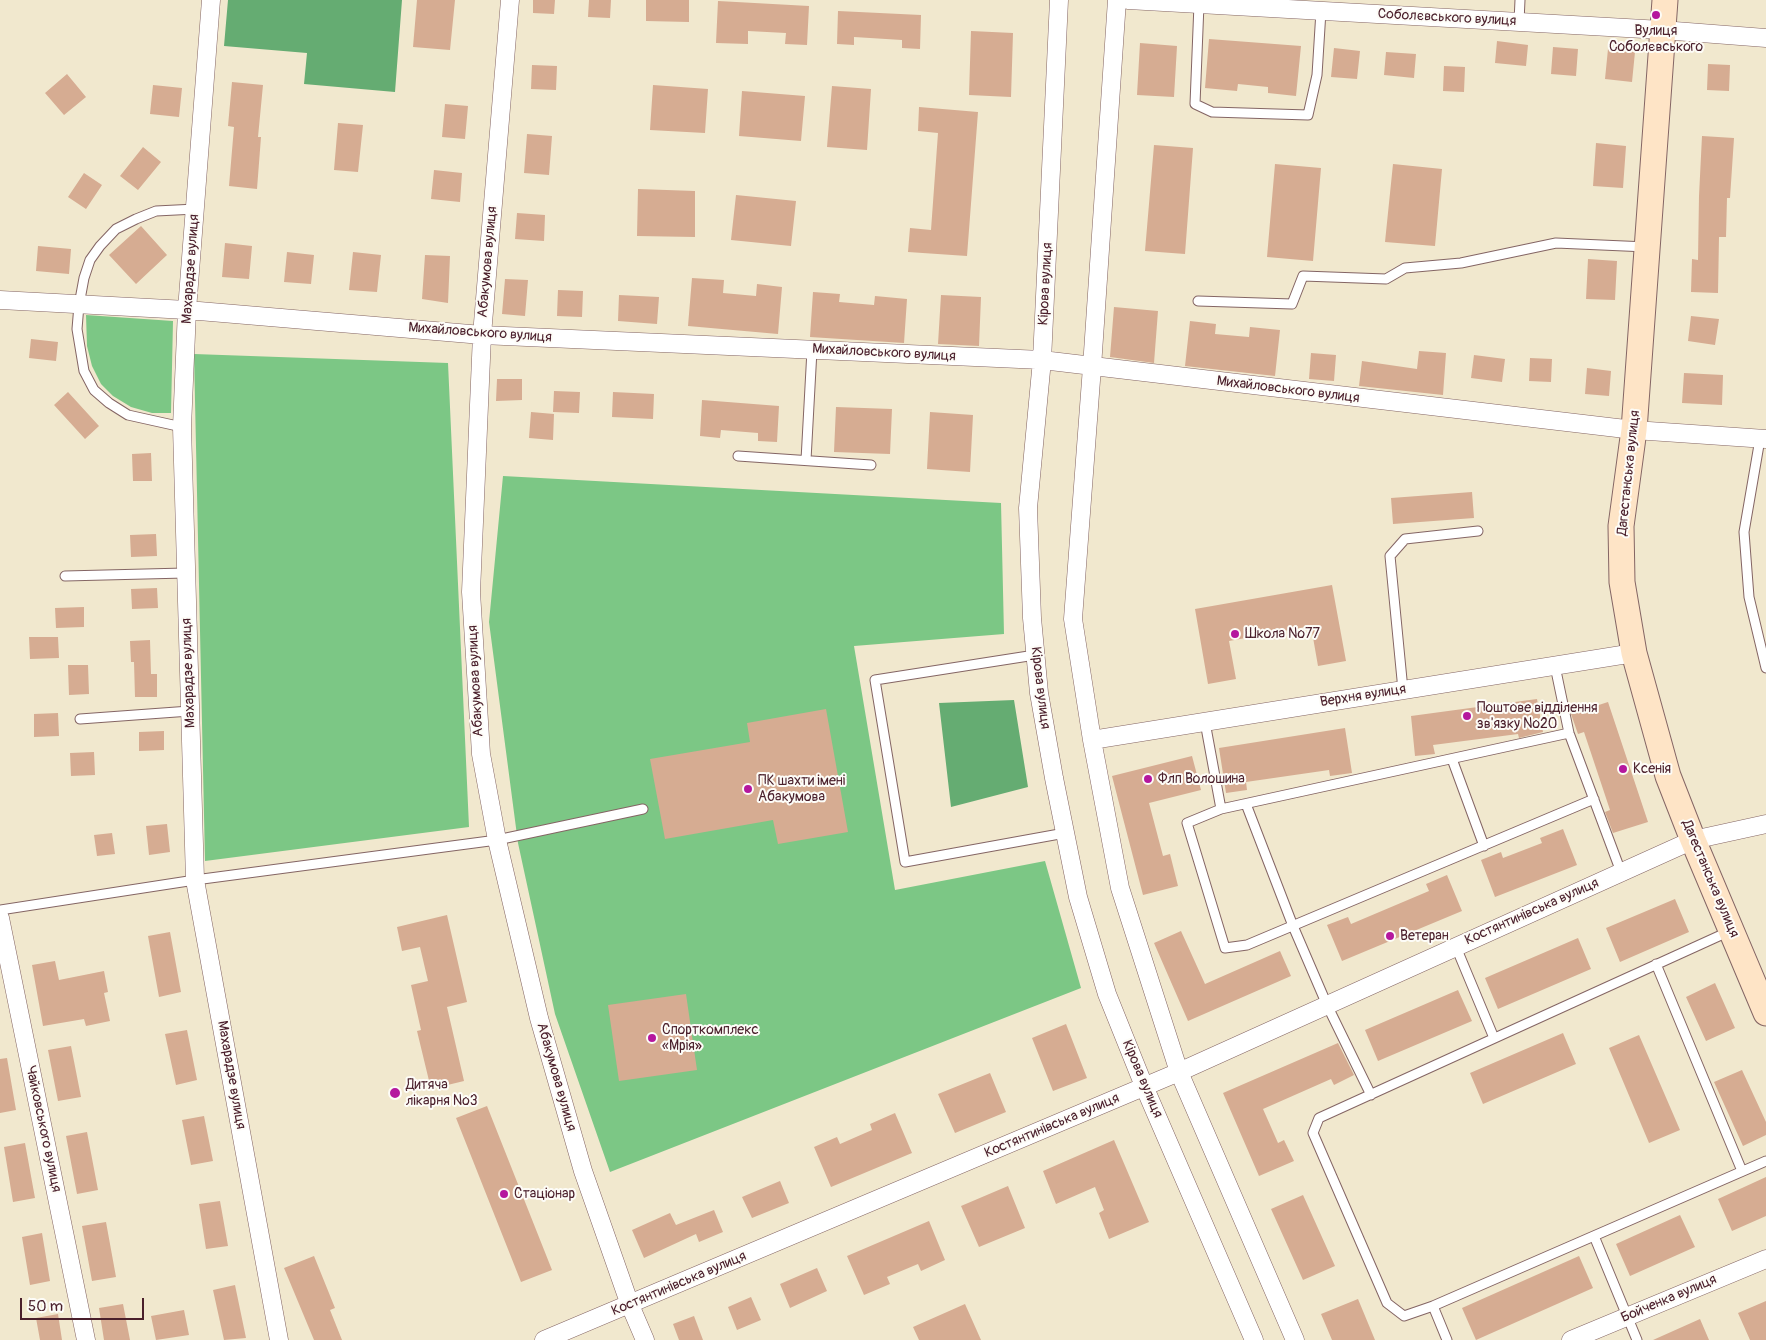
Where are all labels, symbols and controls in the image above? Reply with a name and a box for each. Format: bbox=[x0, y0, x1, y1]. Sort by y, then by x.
street label: Соболєвського вулиця bbox=[1377, 6, 1517, 30]
marker: Вулиця Соболєвського bbox=[1650, 9, 1662, 21]
place label: Вулиця Соболєвського bbox=[1609, 23, 1703, 56]
street label: Абакумова вулиця bbox=[475, 206, 501, 318]
street label: Махарадзе вулиця bbox=[179, 213, 203, 325]
street label: Кірова вулиця bbox=[1035, 242, 1057, 326]
street label: Михайловського вулиця bbox=[408, 320, 552, 346]
street label: Михайловського вулиця bbox=[812, 341, 956, 365]
street label: Михайловського вулиця bbox=[1216, 373, 1360, 407]
street label: Дагестанська вулиця bbox=[1614, 409, 1644, 537]
street label: Махарадзе вулиця bbox=[179, 618, 199, 728]
street label: Абакумова вулиця bbox=[465, 625, 487, 737]
place label: Школа №77 bbox=[1245, 626, 1320, 642]
marker: Школа №77 bbox=[1229, 628, 1241, 640]
street label: Кірова вулиця bbox=[1027, 646, 1053, 730]
street label: Верхня вулиця bbox=[1319, 681, 1407, 711]
place label: Поштове відділення зв'язку №20 bbox=[1477, 700, 1598, 732]
marker: Поштове відділення зв'язку №20 bbox=[1461, 710, 1473, 722]
place label: Ксенія bbox=[1633, 761, 1671, 777]
marker: Ксенія bbox=[1617, 763, 1629, 775]
place label: Флп Волошина bbox=[1158, 771, 1245, 787]
place label: ПК шахти імені Абакумова bbox=[758, 773, 845, 806]
marker: Флп Волошина bbox=[1142, 773, 1154, 785]
marker: ПК шахти імені Абакумова bbox=[742, 783, 754, 795]
street label: Дагестанська вулиця bbox=[1678, 818, 1742, 940]
street label: Костянтинівська вулиця bbox=[1462, 875, 1602, 949]
place label: Ветеран bbox=[1400, 928, 1449, 944]
marker: Ветеран bbox=[1384, 930, 1396, 942]
street label: Махарадзе вулиця bbox=[213, 1019, 249, 1131]
street label: Абакумова вулиця bbox=[533, 1021, 579, 1133]
place label: Спорткомплекс «Мрія» bbox=[662, 1022, 759, 1054]
marker: Спорткомплекс «Мрія» bbox=[646, 1032, 658, 1044]
street label: Кірова вулиця bbox=[1118, 1038, 1166, 1120]
street label: Чайковського вулиця bbox=[21, 1064, 65, 1194]
place label: Дитяча лікарня №3 bbox=[406, 1077, 478, 1110]
marker: Дитяча лікарня №3 bbox=[388, 1086, 402, 1100]
street label: Костянтинівська вулиця bbox=[982, 1090, 1122, 1162]
place label: Стаціонар bbox=[514, 1186, 575, 1202]
marker: Стаціонар bbox=[498, 1188, 510, 1200]
street label: Костянтинівська вулиця bbox=[609, 1248, 749, 1320]
street label: Бойченка вулиця bbox=[1619, 1271, 1719, 1327]
scale bar bbox=[22, 1288, 146, 1320]
text: 50 m bbox=[28, 1297, 63, 1316]

